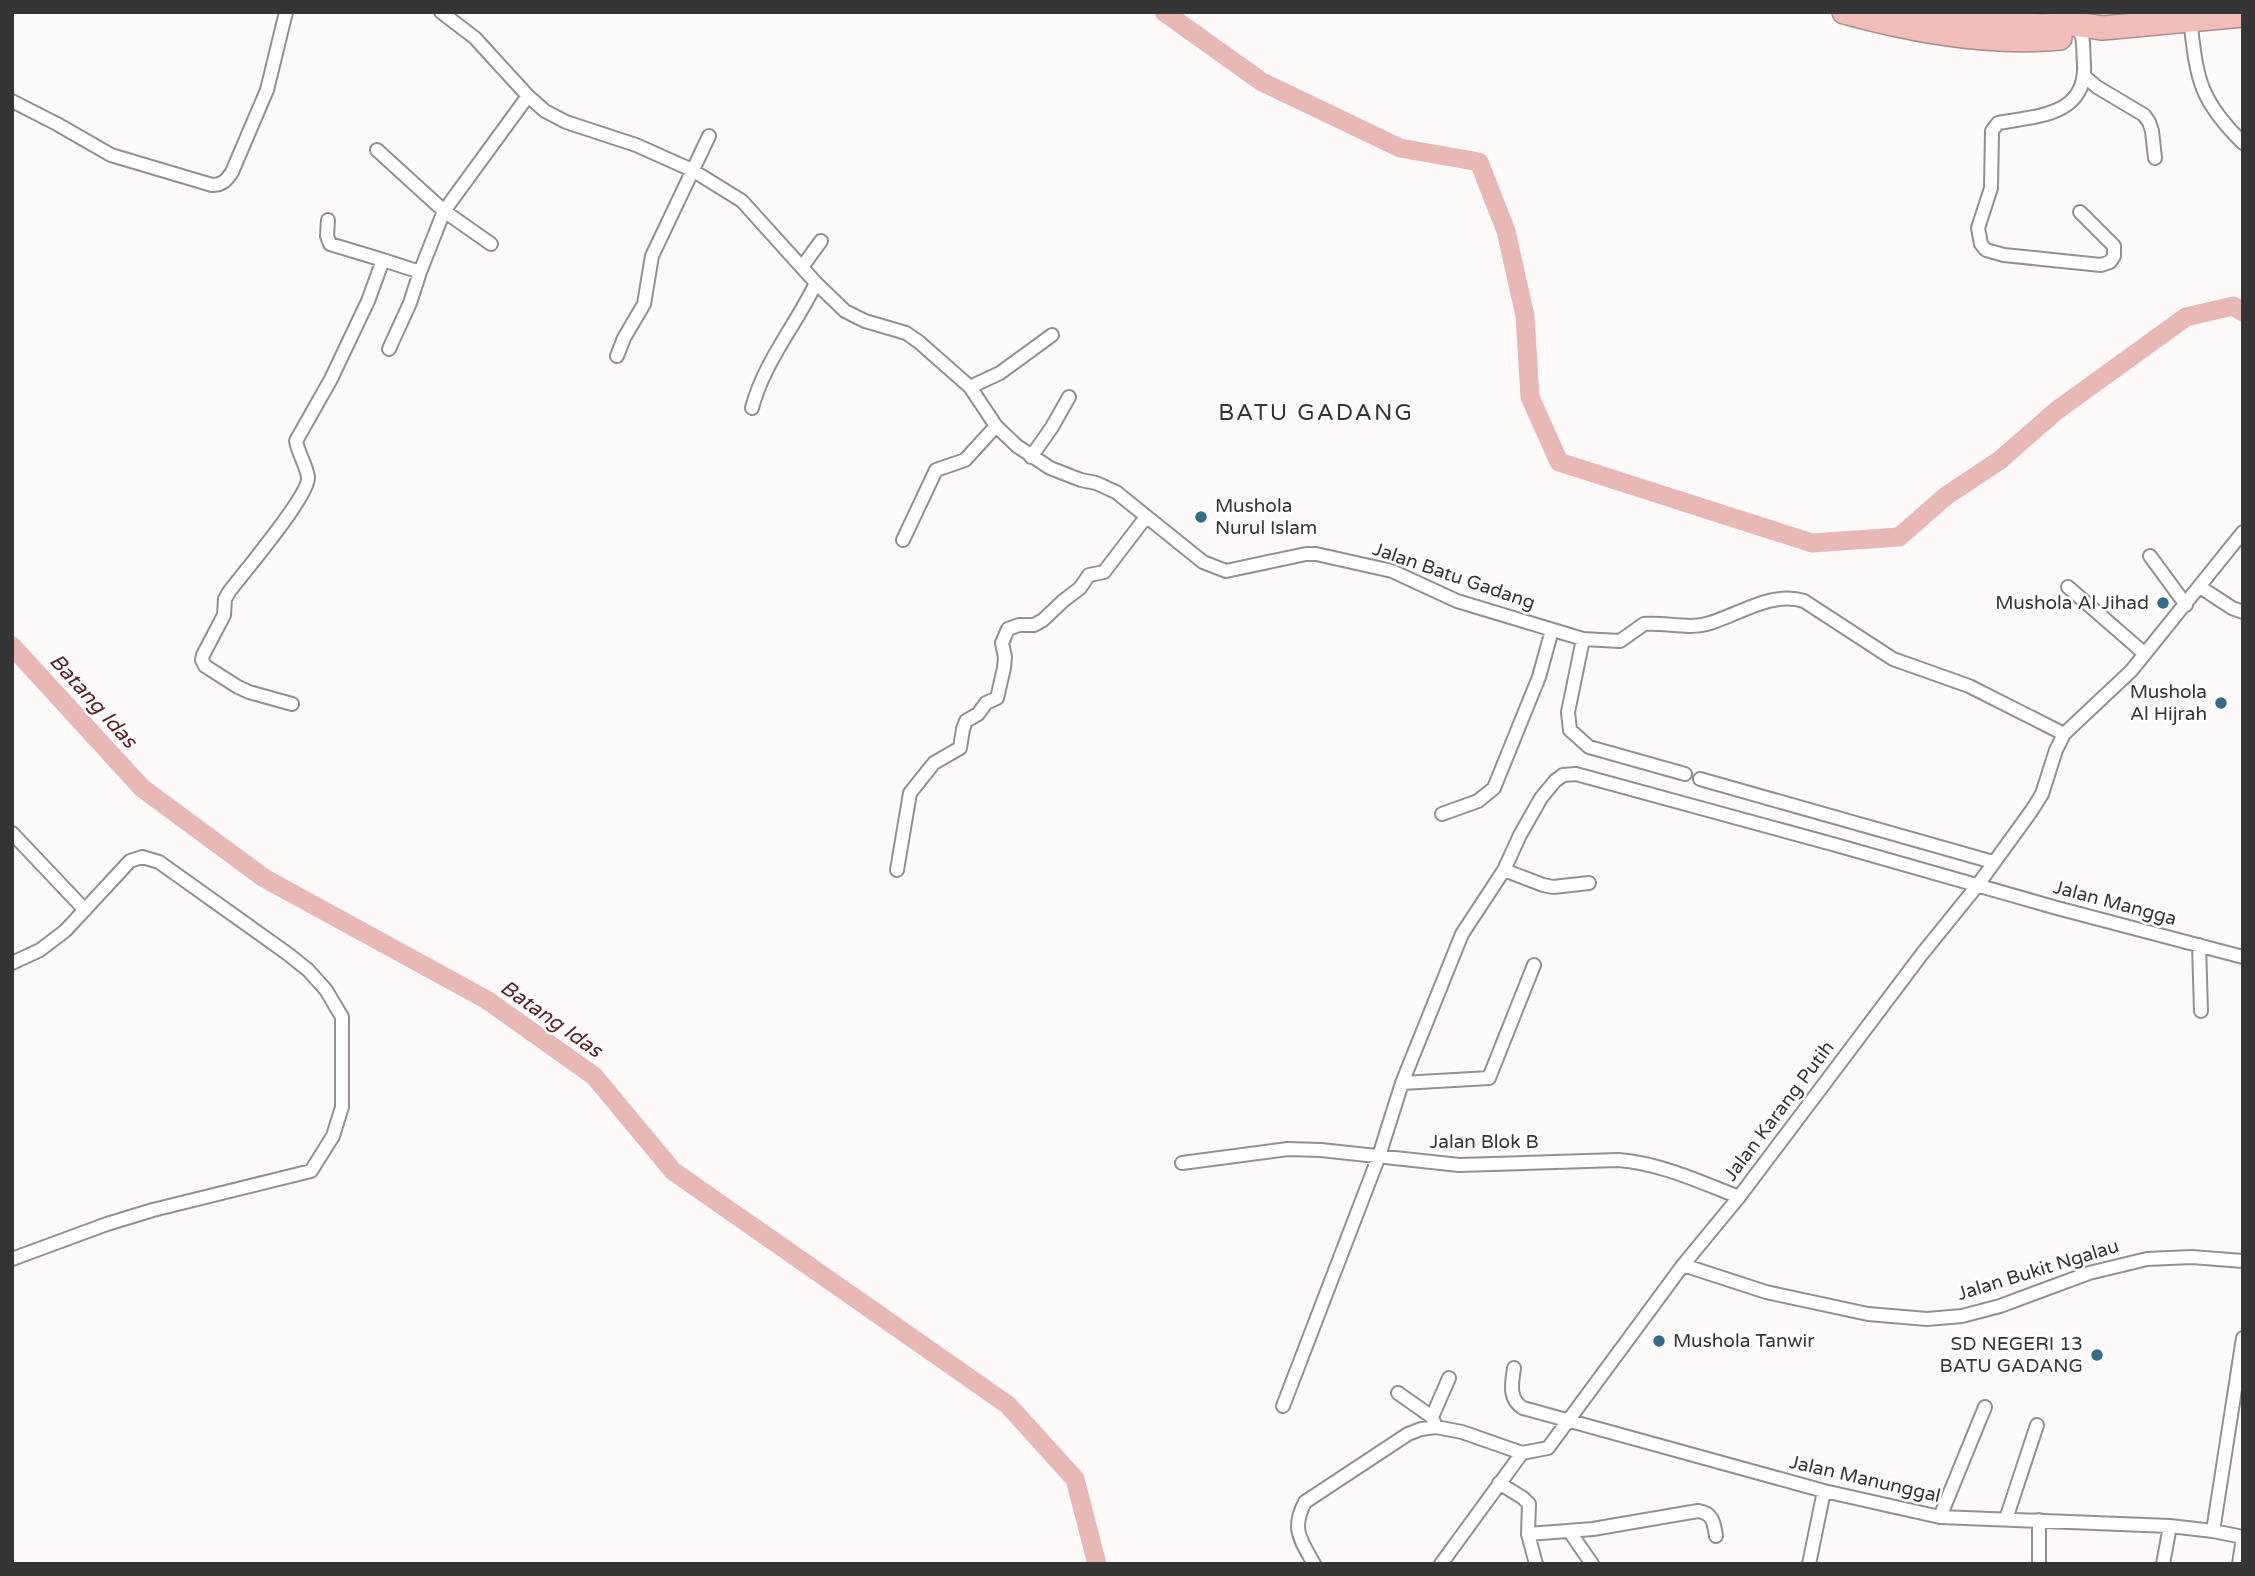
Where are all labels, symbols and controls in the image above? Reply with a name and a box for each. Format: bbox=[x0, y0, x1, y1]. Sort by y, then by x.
district label: BATU GADANG bbox=[1218, 399, 1414, 427]
place label: Mushola Nurul Islam bbox=[1215, 495, 1317, 539]
marker: Mushola Nurul Islam bbox=[1193, 509, 1209, 525]
street label: Jalan Batu Gadang bbox=[1370, 538, 1538, 614]
place label: Mushola Al Jihad bbox=[1995, 592, 2149, 614]
marker: Mushola Al Jihad bbox=[2155, 595, 2171, 611]
water label: Batang Idas bbox=[44, 649, 143, 755]
place label: Mushola Al Hijrah bbox=[2130, 681, 2207, 725]
marker: Mushola Al Hijrah bbox=[2213, 695, 2229, 711]
street label: Jalan Mangga bbox=[2051, 876, 2179, 930]
water label: Batang Idas bbox=[495, 975, 608, 1064]
street label: Jalan Karang Putih bbox=[1719, 1037, 1839, 1185]
street label: Jalan Blok B bbox=[1429, 1131, 1539, 1153]
street label: Jalan Bukit Ngalau bbox=[1954, 1235, 2122, 1305]
place label: Mushola Tanwir bbox=[1673, 1330, 1815, 1352]
marker: Mushola Tanwir bbox=[1651, 1333, 1667, 1349]
place label: SD NEGERI 13 BATU GADANG bbox=[1940, 1333, 2083, 1377]
marker: SD NEGERI 13 BATU GADANG bbox=[2089, 1347, 2105, 1363]
street label: Jalan Manunggal bbox=[1787, 1451, 1943, 1507]

